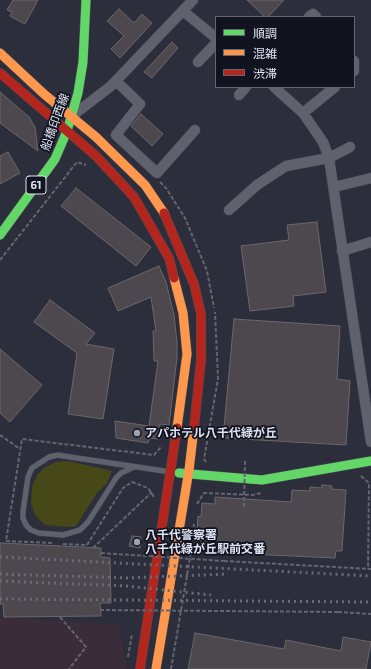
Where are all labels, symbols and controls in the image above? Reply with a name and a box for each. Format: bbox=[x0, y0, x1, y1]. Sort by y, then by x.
legend bbox=[215, 16, 355, 88]
text: 順調 bbox=[253, 26, 277, 40]
text: 混雑 bbox=[253, 46, 277, 60]
text: 渋滞 bbox=[253, 66, 277, 80]
street label: 船橋印西線 bbox=[38, 91, 72, 153]
road number: 61 bbox=[26, 176, 46, 194]
place label: アパホテル八千代緑が丘 bbox=[145, 426, 277, 440]
marker: アパホテル八千代緑が丘 bbox=[132, 428, 142, 438]
place label: 八千代警察署 八千代緑が丘駅前交番 bbox=[145, 528, 265, 556]
marker: 八千代警察署 八千代緑が丘駅前交番 bbox=[132, 537, 142, 547]

